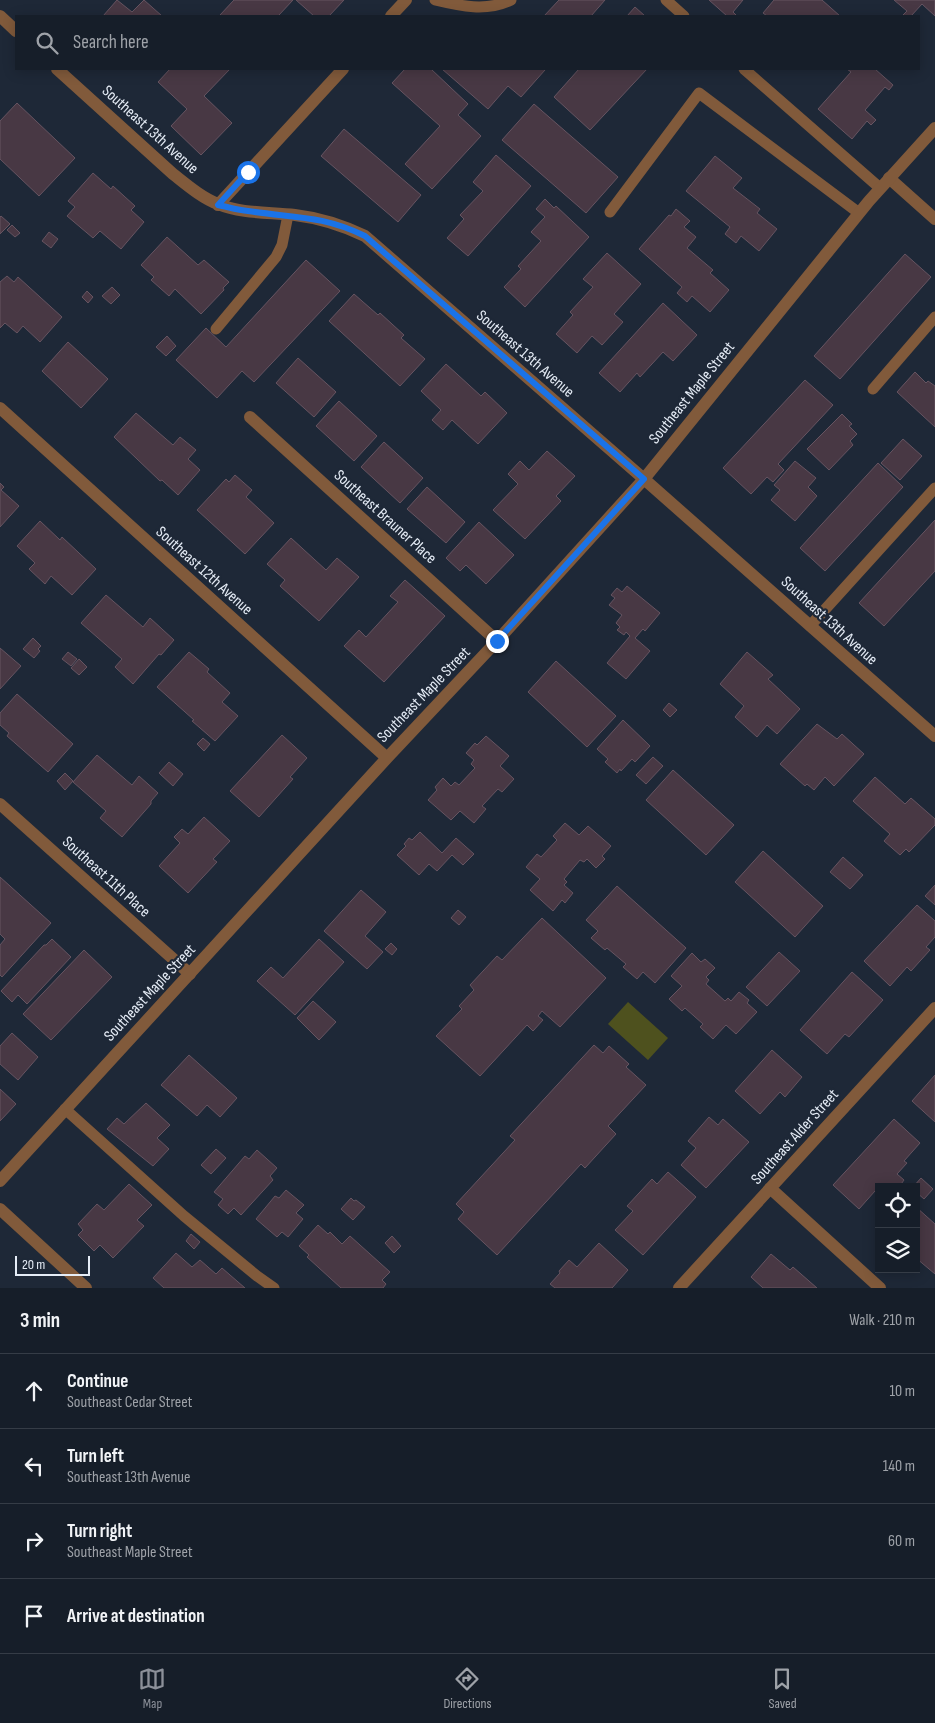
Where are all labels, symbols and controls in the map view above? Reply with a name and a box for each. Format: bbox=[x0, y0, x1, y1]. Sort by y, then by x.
search box bbox=[15, 15, 920, 70]
icon: search bbox=[33, 29, 61, 57]
text: Search here bbox=[73, 31, 149, 54]
street label: Southeast 13th Avenue bbox=[98, 82, 202, 178]
route start bbox=[237, 161, 260, 184]
street label: Southeast 13th Avenue bbox=[472, 306, 578, 402]
street label: Southeast Maple Street bbox=[645, 338, 739, 448]
street label: Southeast Brauner Place bbox=[330, 466, 440, 568]
street label: Southeast 12th Avenue bbox=[152, 523, 256, 619]
street label: Southeast 13th Avenue bbox=[777, 573, 881, 669]
route end bbox=[486, 630, 509, 653]
street label: Southeast Maple Street bbox=[374, 643, 475, 747]
street label: Southeast 11th Place bbox=[58, 833, 154, 921]
street label: Southeast Maple Street bbox=[100, 940, 200, 1045]
street label: Southeast Alder Street bbox=[747, 1085, 843, 1189]
map controls bbox=[875, 1183, 920, 1273]
button: locate bbox=[875, 1183, 920, 1228]
button: layers bbox=[875, 1228, 920, 1273]
scale bar bbox=[15, 1253, 90, 1276]
text: 20 m bbox=[22, 1256, 45, 1273]
text: 3 min bbox=[20, 1308, 60, 1333]
text: Walk · 210 m bbox=[849, 1311, 915, 1330]
text: Continue bbox=[67, 1370, 128, 1393]
icon: ahead bbox=[20, 1377, 48, 1405]
text: 10 m bbox=[889, 1382, 915, 1401]
text: Southeast Cedar Street bbox=[67, 1393, 192, 1412]
text: Turn left bbox=[67, 1445, 124, 1468]
icon: left bbox=[20, 1452, 48, 1480]
text: 140 m bbox=[883, 1457, 915, 1476]
text: Southeast 13th Avenue bbox=[67, 1468, 190, 1487]
text: Turn right bbox=[67, 1520, 132, 1543]
icon: right bbox=[20, 1527, 48, 1555]
text: 60 m bbox=[888, 1532, 915, 1551]
text: Southeast Maple Street bbox=[67, 1543, 193, 1562]
icon: arrive bbox=[20, 1602, 48, 1630]
text: Arrive at destination bbox=[67, 1605, 205, 1628]
tab: Map bbox=[138, 1665, 166, 1712]
tab: Directions bbox=[443, 1665, 492, 1712]
tab: Saved bbox=[768, 1665, 797, 1712]

